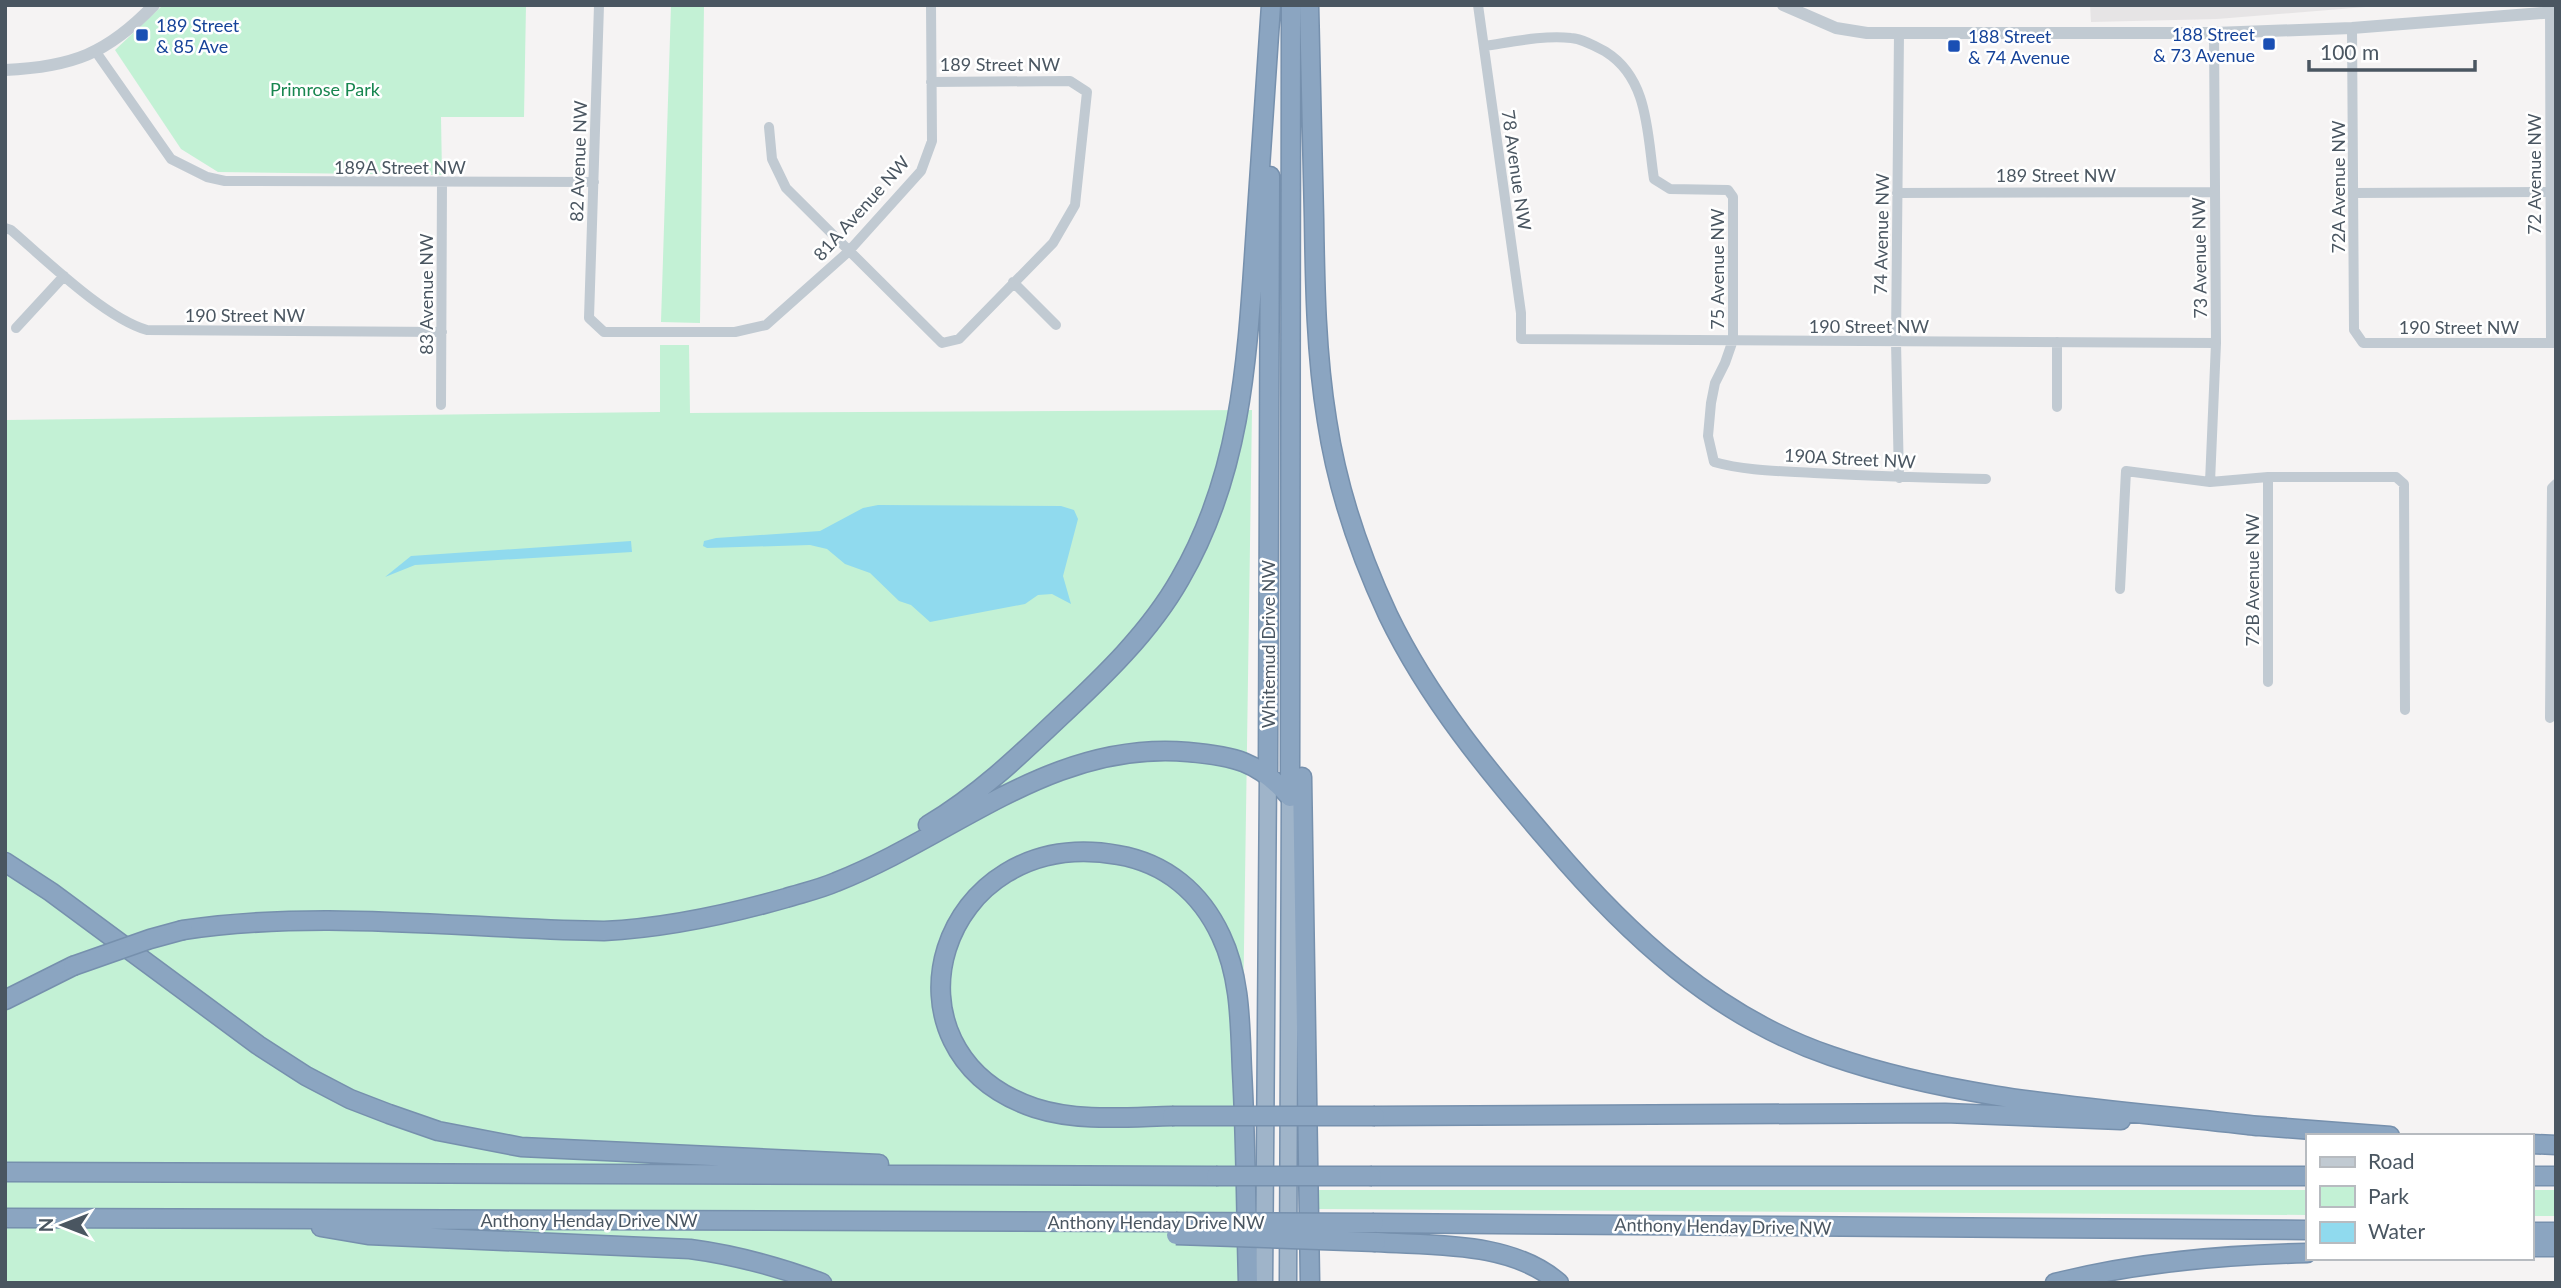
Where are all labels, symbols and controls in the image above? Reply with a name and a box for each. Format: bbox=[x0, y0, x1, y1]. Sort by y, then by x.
place label: 189 Street & 85 Ave bbox=[156, 14, 240, 57]
place label: 188 Street & 73 Avenue bbox=[2153, 23, 2256, 66]
place label: 188 Street & 74 Avenue bbox=[1968, 25, 2070, 68]
marker: 189 Street & 85 Ave bbox=[134, 27, 150, 43]
scale bar bbox=[2309, 28, 2475, 72]
marker: 188 Street & 73 Avenue bbox=[2261, 36, 2277, 52]
marker: 188 Street & 74 Avenue bbox=[1946, 38, 1962, 54]
text: 100 m bbox=[2320, 39, 2379, 64]
street label: 189 Street NW bbox=[940, 53, 1061, 75]
park label: Primrose Park bbox=[270, 78, 381, 100]
street label: 82 Avenue NW bbox=[565, 100, 591, 222]
street label: 78 Avenue NW bbox=[1498, 108, 1536, 232]
street label: 72 Avenue NW bbox=[2523, 113, 2545, 235]
street label: 72A Avenue NW bbox=[2327, 120, 2349, 254]
street label: 81A Avenue NW bbox=[808, 151, 914, 265]
street label: 189A Street NW bbox=[334, 156, 466, 178]
street label: 189 Street NW bbox=[1996, 164, 2117, 186]
street label: 74 Avenue NW bbox=[1869, 173, 1893, 295]
street label: 73 Avenue NW bbox=[2187, 197, 2211, 319]
street label: 75 Avenue NW bbox=[1706, 208, 1728, 330]
street label: 83 Avenue NW bbox=[415, 233, 437, 355]
street label: 190 Street NW bbox=[185, 304, 306, 326]
street label: 190 Street NW bbox=[1809, 315, 1930, 337]
street label: 190 Street NW bbox=[2399, 316, 2520, 338]
street label: 190A Street NW bbox=[1784, 444, 1917, 472]
street label: 72B Avenue NW bbox=[2241, 513, 2263, 647]
street label: Whitemud Drive NW bbox=[1257, 560, 1279, 728]
legend bbox=[2306, 1134, 2533, 1260]
text: Road bbox=[2368, 1148, 2415, 1173]
text: Park bbox=[2368, 1183, 2409, 1208]
north arrow bbox=[28, 1190, 98, 1260]
street label: Anthony Henday Drive NW bbox=[480, 1209, 698, 1231]
street label: Anthony Henday Drive NW bbox=[1047, 1211, 1265, 1233]
street label: Anthony Henday Drive NW bbox=[1614, 1213, 1832, 1239]
text: N bbox=[34, 1218, 57, 1232]
text: Water bbox=[2368, 1218, 2425, 1243]

